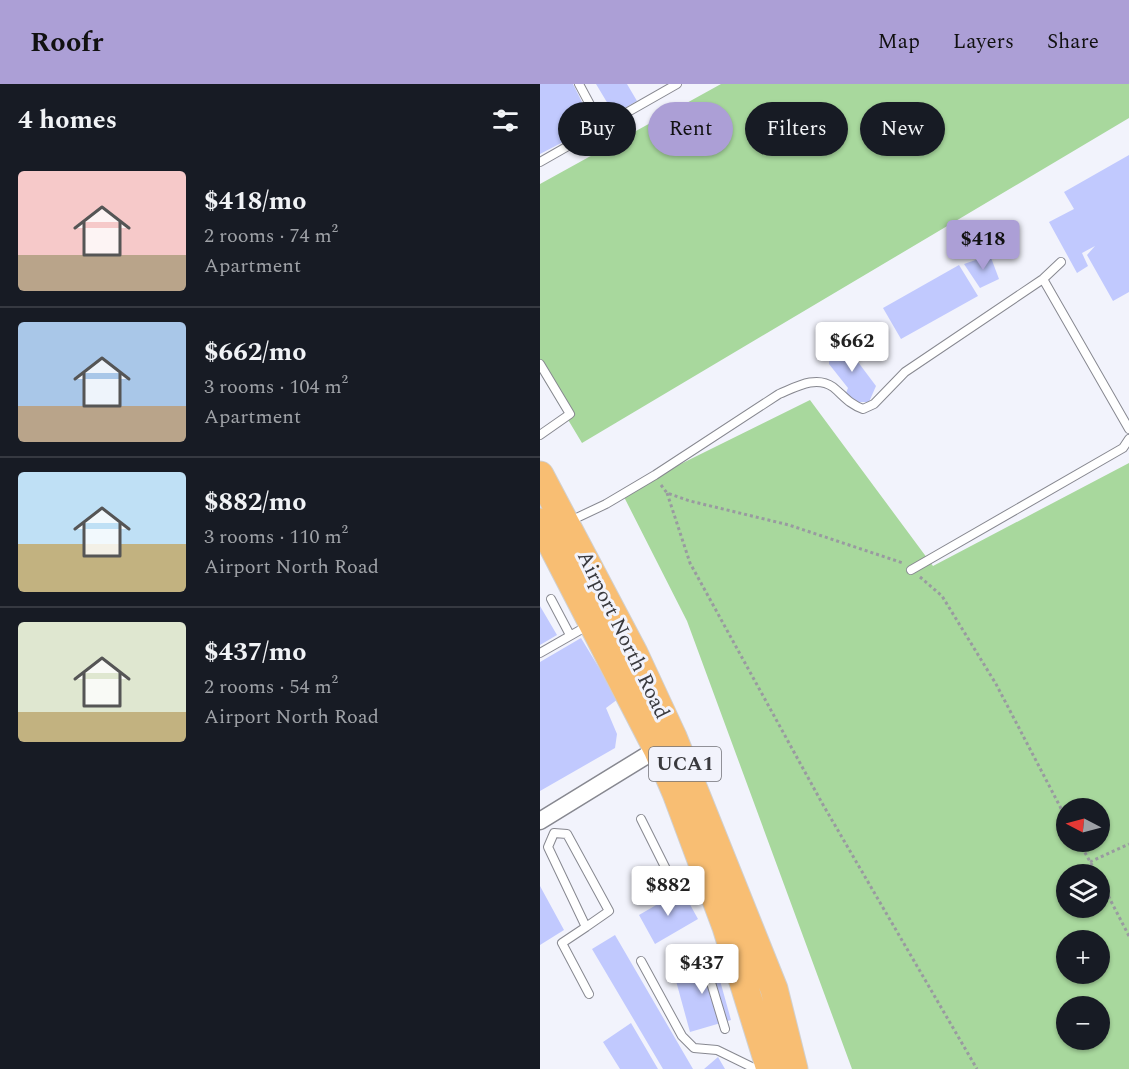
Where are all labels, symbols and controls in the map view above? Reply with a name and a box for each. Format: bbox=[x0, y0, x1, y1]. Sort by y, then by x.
text: Roofr bbox=[30, 21, 103, 64]
text: Map bbox=[878, 26, 920, 58]
text: Layers bbox=[953, 26, 1014, 58]
text: Share bbox=[1047, 26, 1099, 58]
text: 4 homes bbox=[18, 100, 117, 140]
chip: Buy bbox=[558, 102, 636, 156]
chip: Rent bbox=[648, 102, 733, 156]
chip: Filters bbox=[745, 102, 848, 156]
chip: New bbox=[860, 102, 945, 156]
icon: filters bbox=[489, 104, 522, 137]
text: $418/mo bbox=[204, 181, 307, 221]
icon: home bbox=[66, 195, 138, 267]
pin: $418 bbox=[947, 220, 1019, 271]
text: 2 rooms · 74 m² bbox=[204, 221, 338, 251]
text: $418 bbox=[961, 224, 1005, 254]
text: Apartment bbox=[204, 251, 301, 281]
pin: $662 bbox=[816, 322, 888, 373]
text: $662 bbox=[830, 326, 874, 356]
text: $662/mo bbox=[204, 332, 307, 372]
icon: home bbox=[66, 346, 138, 418]
text: 3 rooms · 104 m² bbox=[204, 372, 348, 402]
text: Apartment bbox=[204, 402, 301, 432]
text: $882/mo bbox=[204, 482, 307, 522]
icon: home bbox=[66, 496, 138, 568]
text: 3 rooms · 110 m² bbox=[204, 522, 348, 552]
street label: Airport North Road bbox=[568, 545, 678, 725]
text: Airport North Road bbox=[204, 552, 379, 582]
text: $437/mo bbox=[204, 632, 307, 672]
icon: home bbox=[66, 646, 138, 718]
text: 2 rooms · 54 m² bbox=[204, 672, 338, 702]
text: Airport North Road bbox=[204, 702, 379, 732]
road number: UCA1 bbox=[649, 747, 721, 781]
north arrow bbox=[1056, 798, 1110, 852]
map controls bbox=[1056, 798, 1110, 1050]
button: layers bbox=[1056, 864, 1110, 918]
pin: $882 bbox=[632, 866, 704, 917]
text: $882 bbox=[646, 870, 690, 900]
button: + bbox=[1056, 930, 1110, 984]
pin: $437 bbox=[666, 944, 738, 995]
text: $437 bbox=[680, 948, 724, 978]
button: − bbox=[1056, 996, 1110, 1050]

